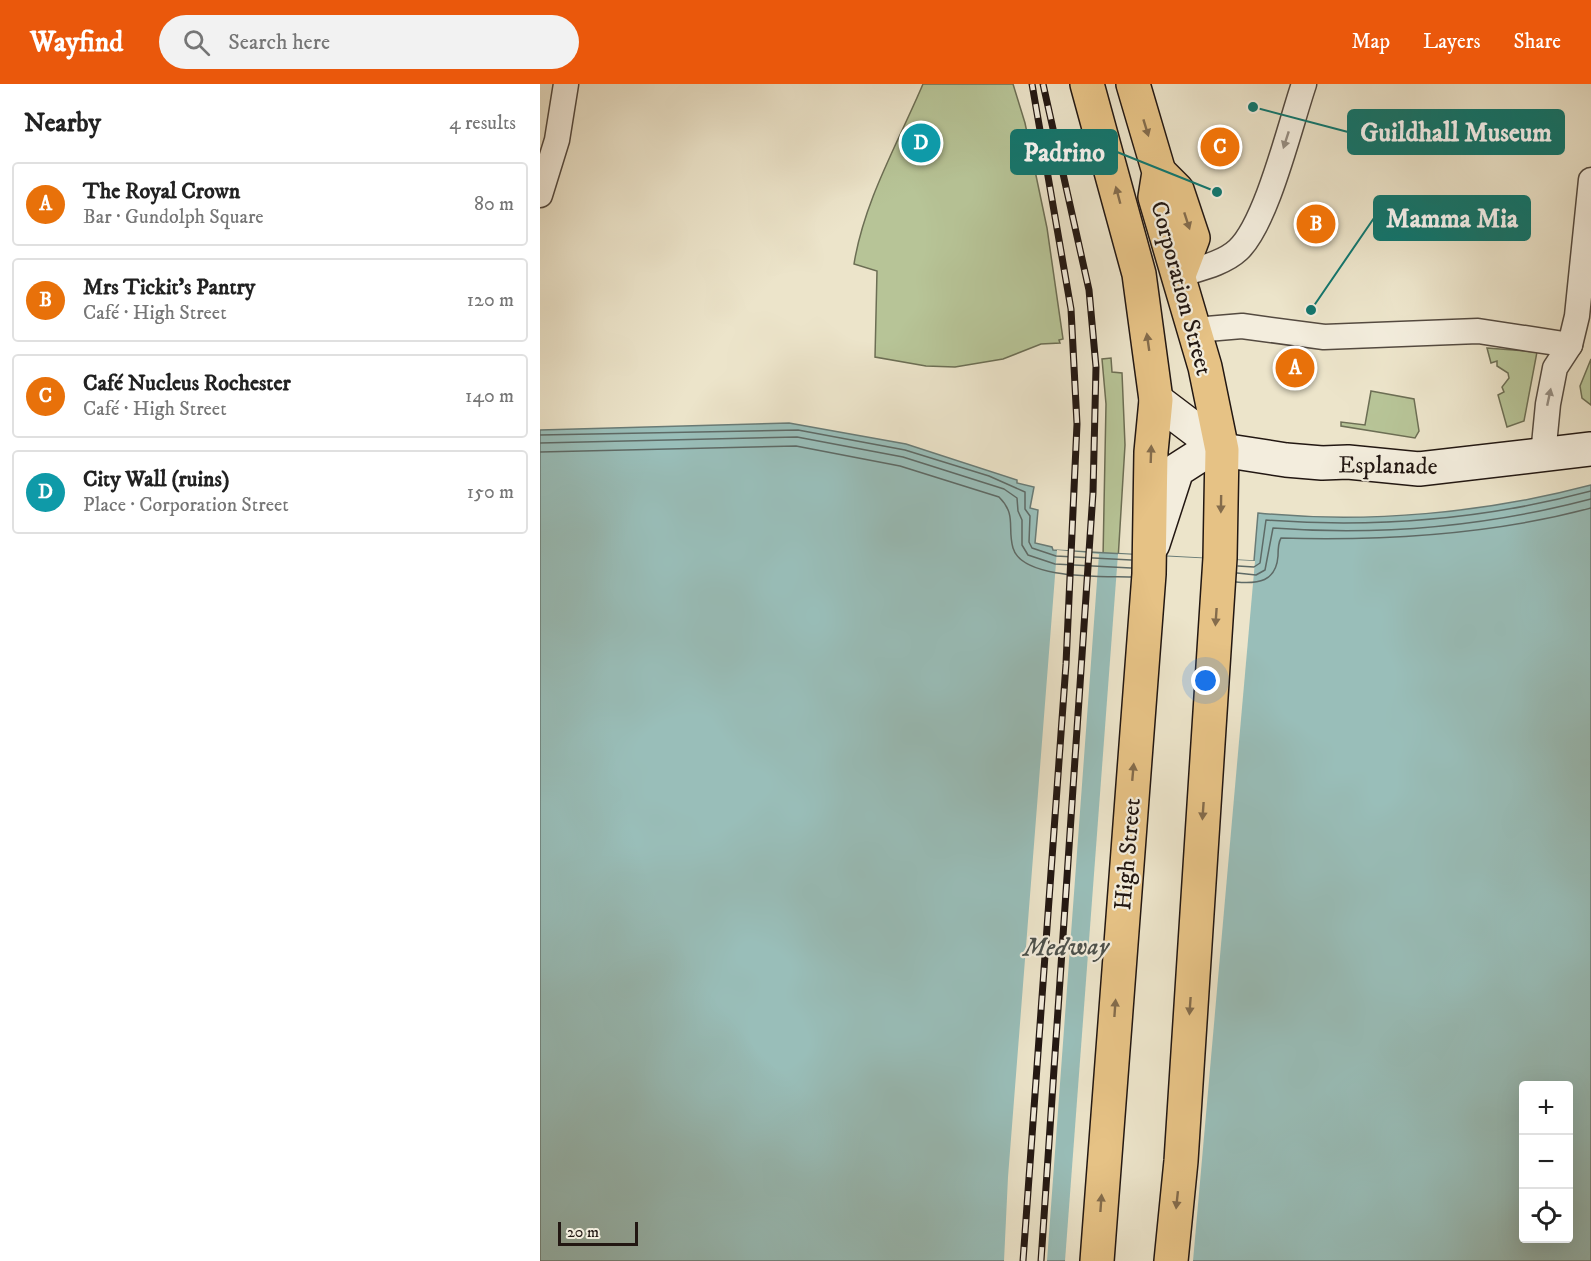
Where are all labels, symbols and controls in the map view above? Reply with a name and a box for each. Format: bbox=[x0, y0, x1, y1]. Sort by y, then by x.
search box bbox=[159, 15, 579, 69]
text: Wayfind bbox=[30, 25, 123, 60]
icon: search bbox=[180, 26, 213, 59]
text: Search here bbox=[228, 29, 330, 56]
text: Map bbox=[1351, 29, 1390, 55]
text: Layers bbox=[1423, 29, 1481, 55]
text: Share bbox=[1514, 29, 1561, 55]
text: Nearby bbox=[24, 107, 101, 140]
callout: Guildhall Museum bbox=[1348, 110, 1564, 154]
text: 4 results bbox=[449, 111, 516, 136]
text: Guildhall Museum bbox=[1360, 117, 1552, 150]
one-way arrow bbox=[1142, 119, 1151, 137]
pin: D bbox=[902, 120, 940, 166]
pin: C bbox=[1200, 124, 1240, 170]
callout: Padrino bbox=[1011, 130, 1117, 174]
one-way arrow bbox=[1281, 131, 1290, 149]
text: Padrino bbox=[1023, 137, 1105, 170]
text: The Royal Crown bbox=[83, 178, 240, 205]
one-way arrow bbox=[1113, 186, 1123, 204]
text: A bbox=[39, 192, 52, 217]
text: 80 m bbox=[474, 192, 514, 217]
callout: Mamma Mia bbox=[1374, 196, 1530, 240]
street label: Corporation Street bbox=[1143, 198, 1219, 379]
pin: B bbox=[1296, 202, 1336, 246]
text: Mamma Mia bbox=[1386, 203, 1519, 236]
text: Bar · Gundolph Square bbox=[83, 205, 264, 230]
one-way arrow bbox=[1183, 212, 1193, 230]
text: Mrs Tickit's Pantry bbox=[83, 274, 255, 301]
text: B bbox=[39, 288, 52, 313]
text: 120 m bbox=[467, 288, 514, 313]
text: Café · High Street bbox=[83, 301, 227, 326]
one-way arrow bbox=[1144, 332, 1153, 351]
pin: A bbox=[1276, 346, 1314, 390]
text: Café Nucleus Rochester bbox=[83, 370, 291, 397]
text: C bbox=[39, 384, 52, 409]
text: 140 m bbox=[465, 384, 514, 409]
one-way arrow bbox=[1545, 388, 1554, 407]
text: Café · High Street bbox=[83, 397, 227, 422]
one-way arrow bbox=[1147, 445, 1156, 464]
street label: Esplanade bbox=[1338, 450, 1438, 482]
text: City Wall (ruins) bbox=[83, 466, 229, 493]
text: D bbox=[38, 480, 53, 505]
text: 150 m bbox=[467, 480, 514, 505]
text: Place · Corporation Street bbox=[83, 493, 289, 518]
one-way arrow bbox=[1216, 495, 1226, 514]
one-way arrow bbox=[1212, 607, 1221, 626]
your location bbox=[1191, 666, 1220, 695]
one-way arrow bbox=[1128, 762, 1138, 781]
street label: High Street bbox=[1108, 796, 1148, 911]
one-way arrow bbox=[1198, 802, 1208, 821]
water label: Medway bbox=[1021, 930, 1111, 965]
one-way arrow bbox=[1186, 996, 1195, 1015]
one-way arrow bbox=[1110, 999, 1119, 1018]
map controls bbox=[1519, 1081, 1573, 1243]
button: + bbox=[1519, 1081, 1573, 1135]
button: − bbox=[1519, 1135, 1573, 1189]
button: locate bbox=[1519, 1189, 1573, 1243]
one-way arrow bbox=[1172, 1191, 1182, 1210]
one-way arrow bbox=[1096, 1193, 1105, 1212]
scale bar bbox=[558, 1219, 638, 1246]
text: 20 m bbox=[567, 1222, 599, 1242]

